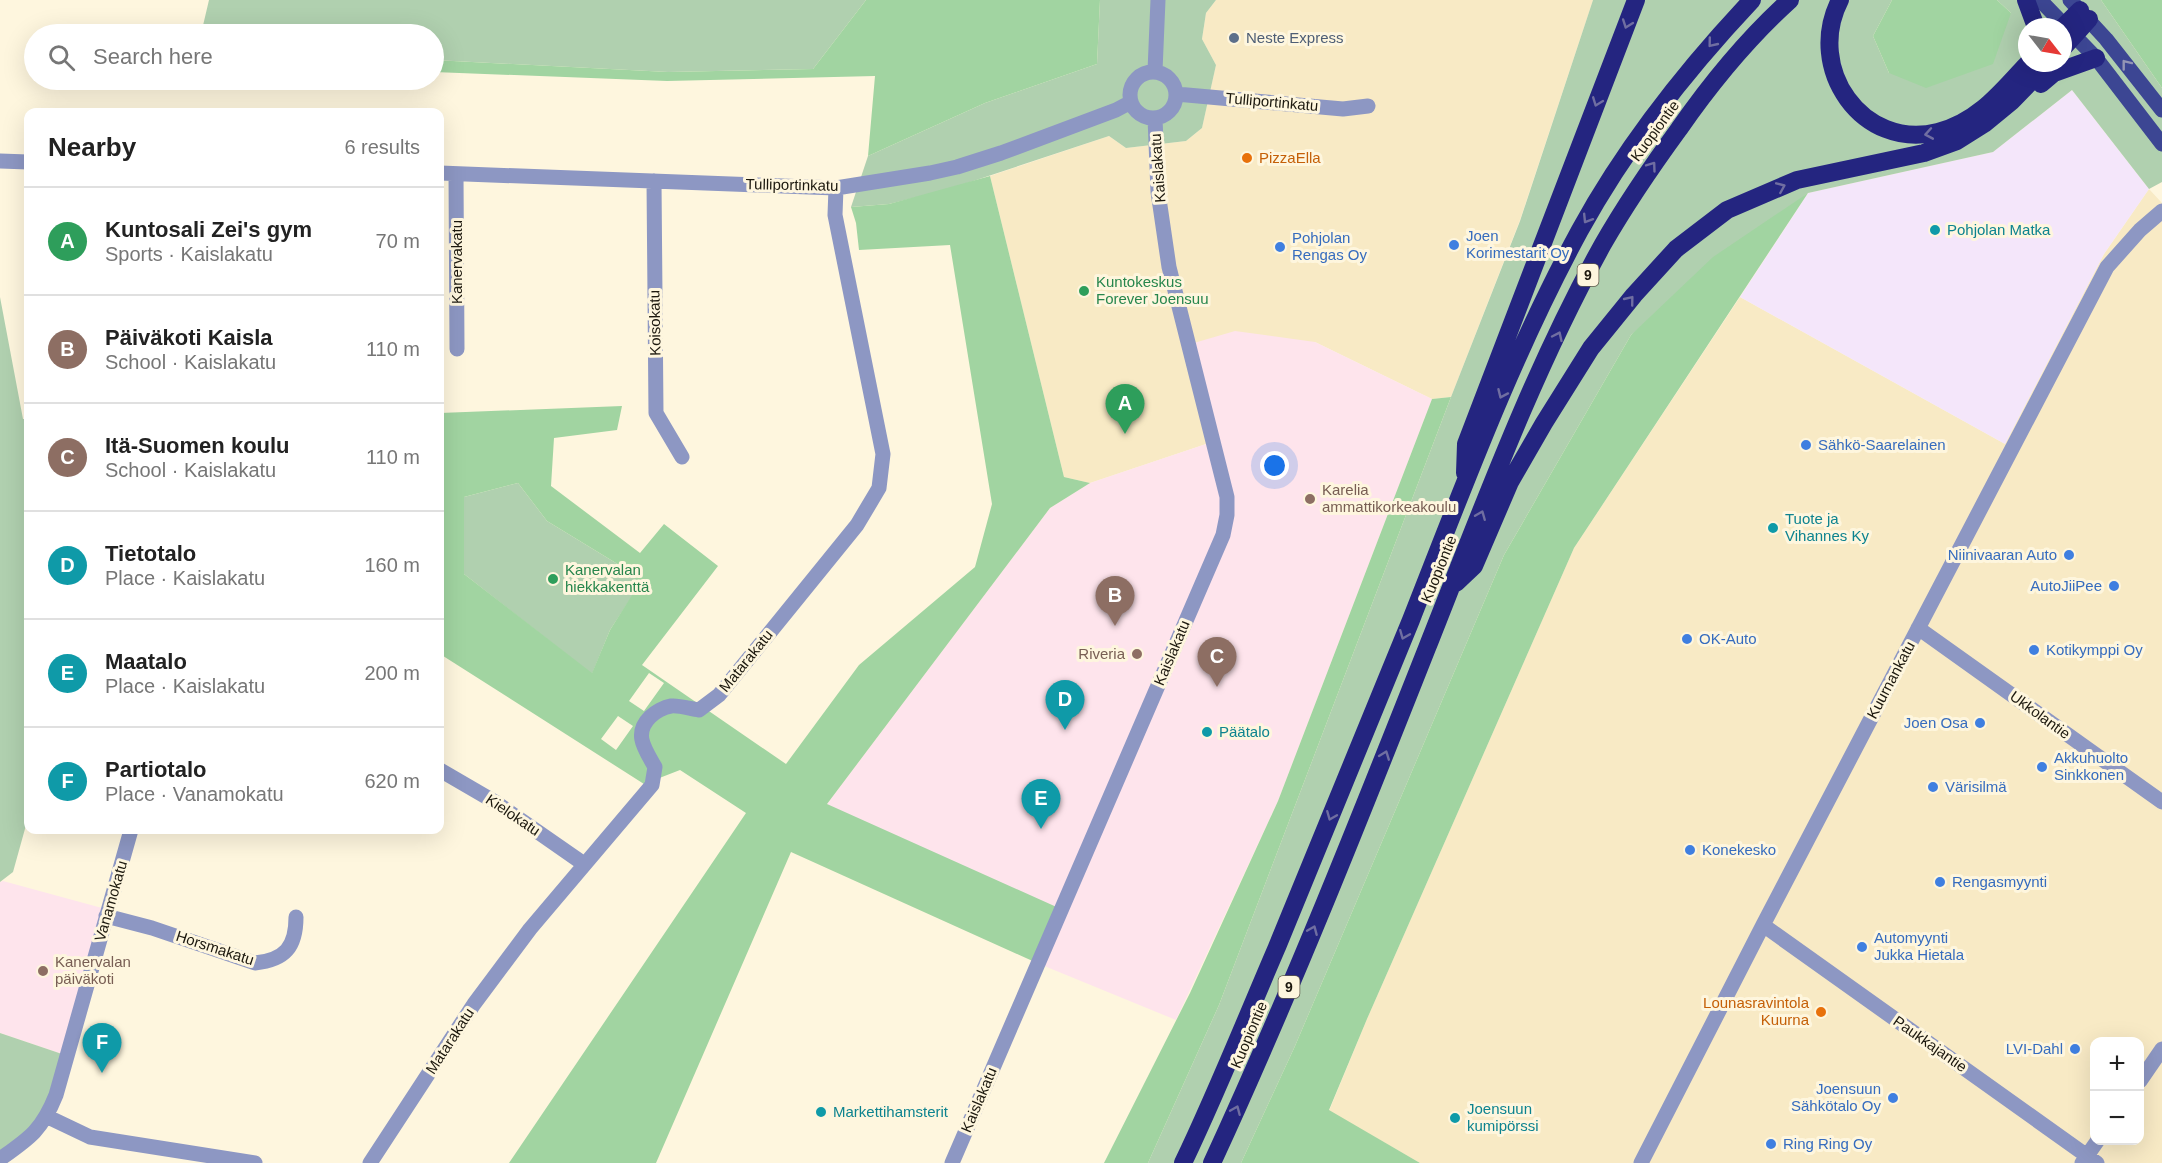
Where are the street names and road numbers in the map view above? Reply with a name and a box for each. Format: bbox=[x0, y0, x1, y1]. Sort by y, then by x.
street label: Tulliportinkatu bbox=[1225, 89, 1319, 114]
street label: Kuopiontie bbox=[1627, 97, 1682, 164]
street label: Kaislakatu bbox=[1147, 133, 1168, 203]
street label: Tulliportinkatu bbox=[745, 175, 839, 194]
street label: Kanervakatu bbox=[448, 220, 465, 304]
road number: 9 bbox=[1578, 264, 1598, 286]
street label: Koisokatu bbox=[645, 290, 664, 356]
street label: Kuopiontie bbox=[1417, 533, 1460, 605]
street label: Kaislakatu bbox=[1150, 618, 1193, 688]
street label: Matarakatu bbox=[715, 626, 776, 695]
street label: Kuurnankatu bbox=[1863, 638, 1918, 721]
street label: Ukkolantie bbox=[2007, 687, 2074, 742]
street label: Kielokatu bbox=[483, 790, 544, 839]
street label: Vanamokatu bbox=[91, 859, 130, 943]
street label: Horsmakatu bbox=[174, 927, 256, 968]
road number: 9 bbox=[1278, 976, 1300, 998]
street label: Kuopiontie bbox=[1227, 999, 1270, 1071]
street label: Matarakatu bbox=[422, 1005, 477, 1077]
street label: Paukkajantie bbox=[1890, 1012, 1970, 1075]
street label: Kaislakatu bbox=[957, 1065, 1000, 1135]

